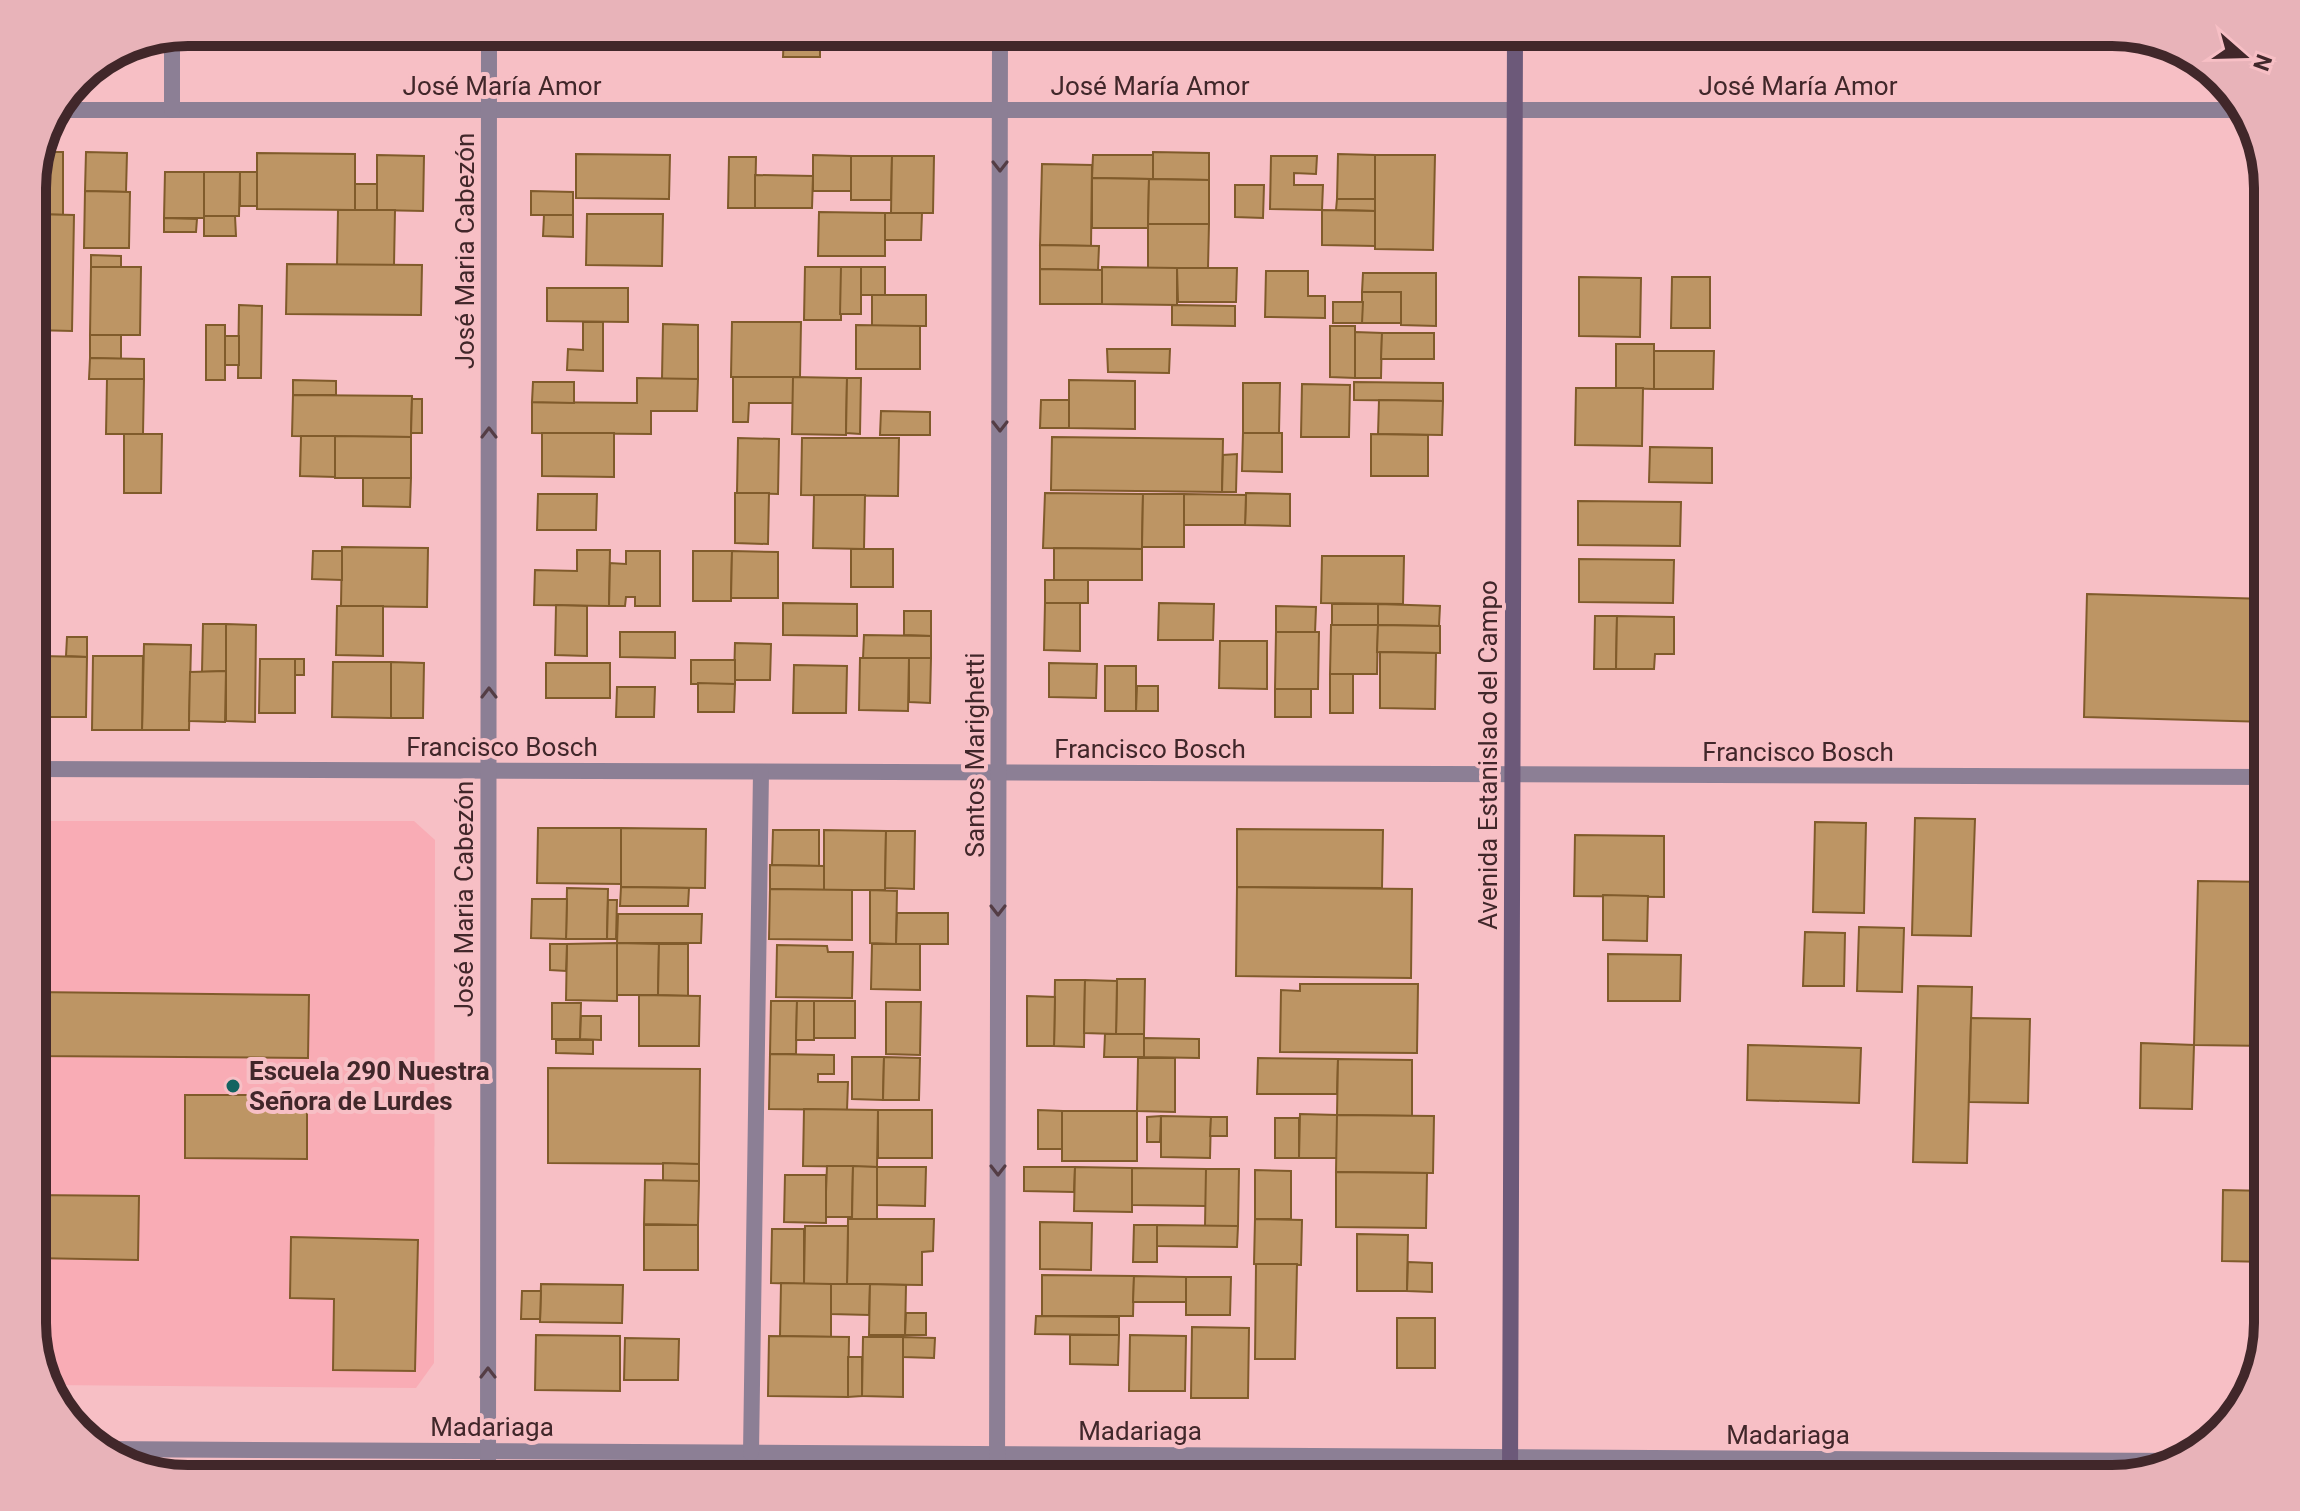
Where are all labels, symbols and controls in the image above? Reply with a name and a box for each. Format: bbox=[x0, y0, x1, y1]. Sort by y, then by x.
north arrow bbox=[2204, 16, 2284, 96]
text: N bbox=[2248, 51, 2277, 74]
street label: José María Amor bbox=[403, 71, 602, 101]
street label: José María Amor bbox=[1051, 71, 1250, 101]
street label: José María Amor bbox=[1699, 71, 1898, 101]
street label: José Maria Cabezón bbox=[450, 133, 480, 369]
one-way arrow bbox=[991, 160, 1009, 173]
one-way arrow bbox=[991, 420, 1009, 433]
one-way arrow bbox=[480, 426, 498, 439]
street label: Avenida Estanislao del Campo bbox=[1473, 580, 1503, 930]
street label: Santos Marighetti bbox=[960, 653, 990, 857]
one-way arrow bbox=[480, 686, 498, 699]
street label: Francisco Bosch bbox=[406, 732, 598, 762]
street label: Francisco Bosch bbox=[1054, 734, 1246, 764]
street label: Francisco Bosch bbox=[1702, 737, 1894, 767]
street label: José Maria Cabezón bbox=[449, 781, 479, 1017]
one-way arrow bbox=[990, 904, 1007, 917]
place label: Escuela 290 Nuestra Señora de Lurdes bbox=[249, 1056, 490, 1116]
marker: Escuela 290 Nuestra Señora de Lurdes bbox=[224, 1077, 242, 1095]
one-way arrow bbox=[989, 1164, 1007, 1177]
one-way arrow bbox=[479, 1366, 497, 1379]
street label: Madariaga bbox=[430, 1412, 554, 1442]
street label: Madariaga bbox=[1078, 1416, 1202, 1446]
street label: Madariaga bbox=[1726, 1420, 1850, 1450]

